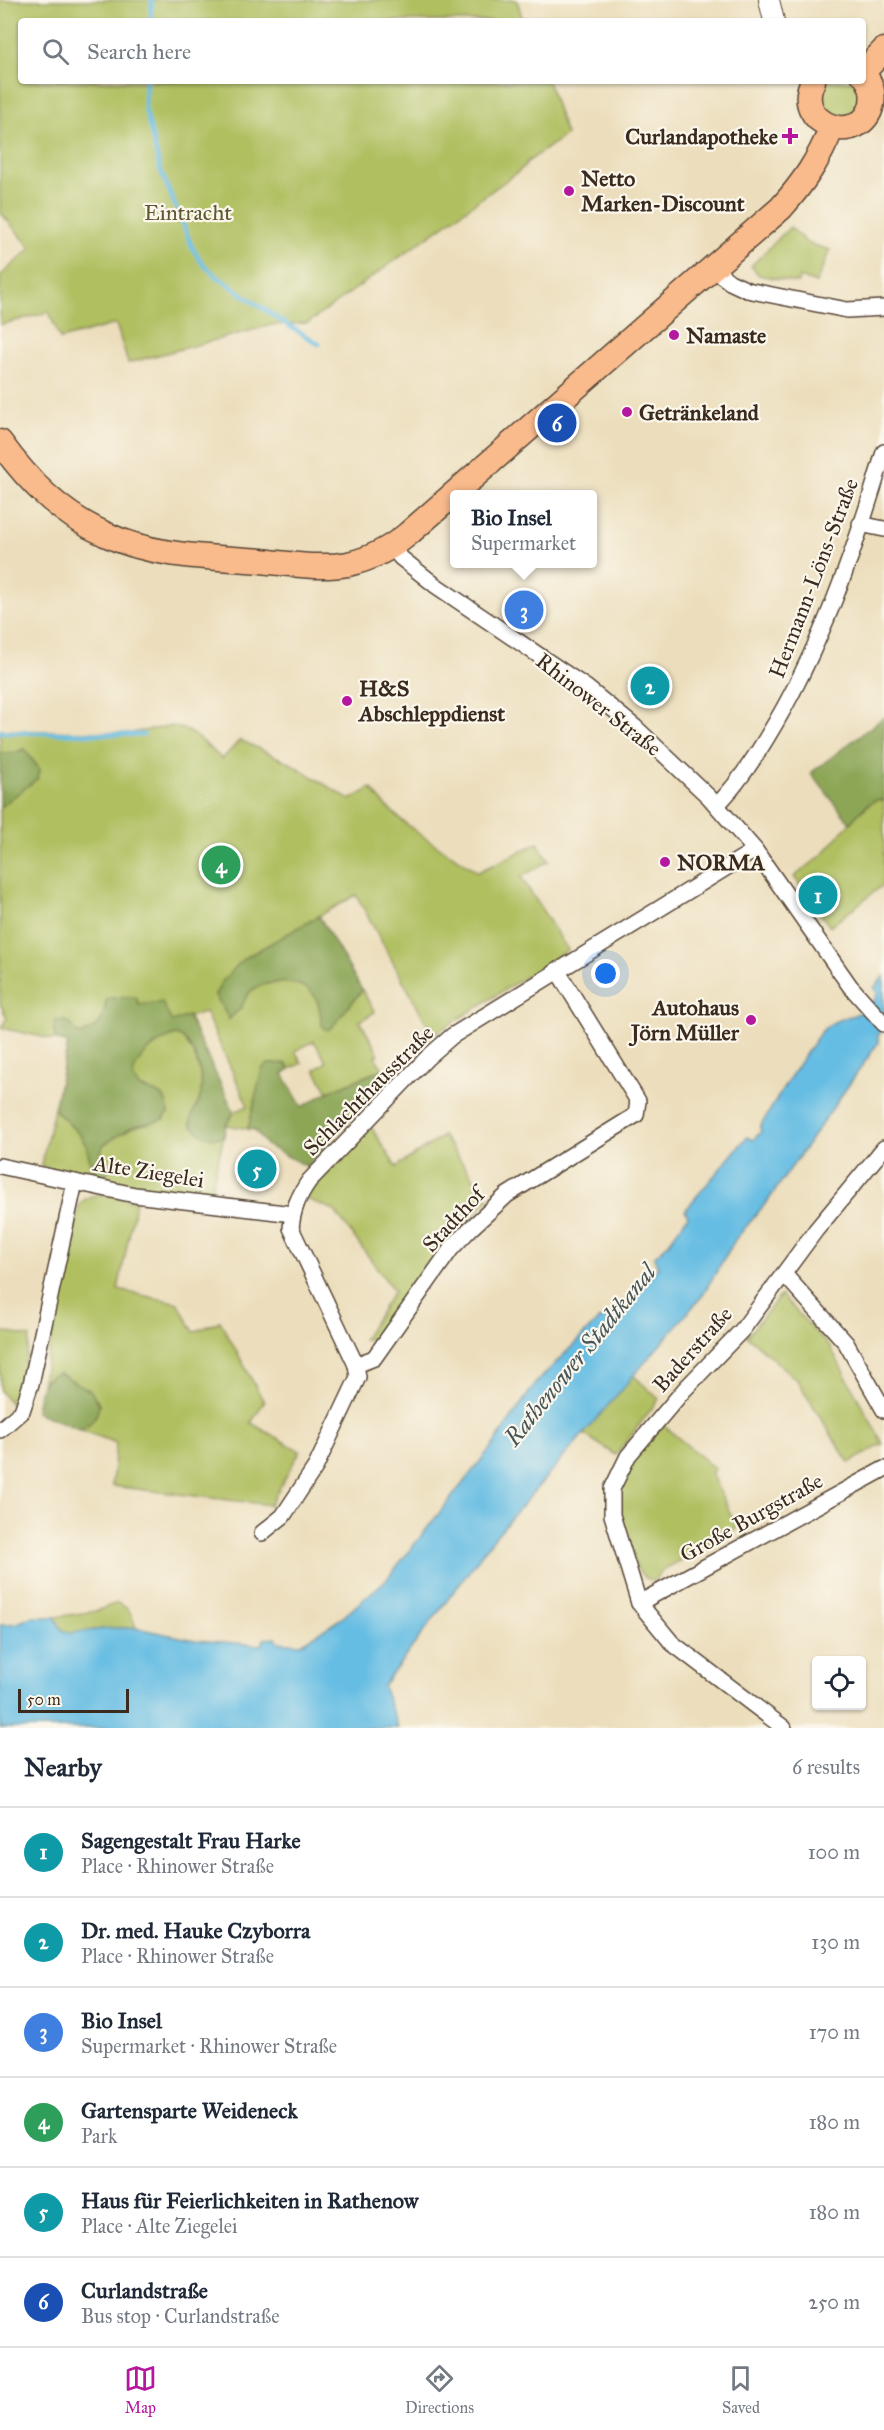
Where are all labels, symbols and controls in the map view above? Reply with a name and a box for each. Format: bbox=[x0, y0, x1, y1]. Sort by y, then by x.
search box bbox=[18, 18, 866, 84]
icon: search bbox=[39, 35, 72, 68]
text: Search here bbox=[87, 38, 191, 65]
place label: Curlandapotheke bbox=[625, 123, 778, 150]
marker: Curlandapotheke bbox=[783, 129, 797, 143]
place label: Netto Marken-Discount bbox=[581, 165, 745, 217]
marker: Netto Marken-Discount bbox=[562, 184, 576, 198]
park label: Eintracht bbox=[144, 199, 232, 226]
place label: Namaste bbox=[686, 322, 766, 349]
marker: Namaste bbox=[667, 328, 681, 342]
place label: Getränkeland bbox=[639, 399, 760, 426]
pin: 6 bbox=[538, 400, 576, 446]
marker: Getränkeland bbox=[620, 405, 634, 419]
street label: Hermann-Löns-Straße bbox=[763, 474, 864, 682]
popup bbox=[450, 490, 597, 568]
text: Bio Insel bbox=[471, 504, 552, 531]
text: Supermarket bbox=[471, 531, 576, 555]
pin: 3 bbox=[504, 588, 544, 632]
street label: Rhinower Straße bbox=[531, 647, 667, 762]
pin: 2 bbox=[630, 664, 670, 708]
place label: H&S Abschleppdienst bbox=[357, 675, 505, 727]
marker: H&S Abschleppdienst bbox=[340, 694, 354, 708]
pin: 4 bbox=[202, 842, 240, 888]
place label: NORMA bbox=[677, 849, 765, 876]
marker: NORMA bbox=[658, 855, 672, 869]
pin: 1 bbox=[798, 872, 838, 918]
your location bbox=[591, 959, 620, 988]
place label: Autohaus Jörn Müller bbox=[628, 994, 740, 1047]
marker: Autohaus Jörn Müller bbox=[744, 1013, 758, 1027]
street label: Schlachthausstraße bbox=[297, 1019, 439, 1161]
pin: 5 bbox=[238, 1146, 276, 1192]
street label: Alte Ziegelei bbox=[91, 1149, 206, 1194]
street label: Stadthof bbox=[416, 1179, 493, 1258]
water label: Rathenower Stadtkanal bbox=[497, 1256, 664, 1453]
street label: Baderstraße bbox=[647, 1301, 738, 1398]
street label: Große Burgstraße bbox=[675, 1467, 827, 1568]
map controls bbox=[812, 1656, 866, 1710]
button: locate bbox=[812, 1656, 866, 1710]
scale bar bbox=[18, 1686, 129, 1714]
text: 50 m bbox=[27, 1690, 61, 1709]
text: Nearby bbox=[24, 1751, 102, 1783]
text: 6 results bbox=[792, 1755, 860, 1779]
text: Sagengestalt Frau Harke bbox=[81, 1827, 301, 1854]
text: 1 bbox=[40, 1840, 47, 1864]
text: 100 m bbox=[808, 1840, 860, 1864]
text: Place · Rhinower Straße bbox=[81, 1854, 274, 1878]
text: Dr. med. Hauke Czyborra bbox=[81, 1917, 310, 1944]
text: 2 bbox=[39, 1930, 48, 1954]
text: 130 m bbox=[811, 1930, 860, 1954]
text: Place · Rhinower Straße bbox=[81, 1944, 274, 1968]
text: Bio Insel bbox=[81, 2007, 162, 2034]
text: 3 bbox=[40, 2020, 48, 2044]
text: 170 m bbox=[809, 2020, 860, 2044]
text: Supermarket · Rhinower Straße bbox=[81, 2034, 337, 2058]
text: Gartensparte Weideneck bbox=[81, 2097, 298, 2124]
text: 4 bbox=[38, 2110, 49, 2134]
text: 180 m bbox=[809, 2110, 860, 2134]
text: Park bbox=[81, 2124, 117, 2148]
text: Haus für Feierlichkeiten in Rathenow bbox=[81, 2187, 418, 2214]
text: 5 bbox=[39, 2200, 48, 2224]
text: 180 m bbox=[809, 2200, 860, 2224]
text: Place · Alte Ziegelei bbox=[81, 2214, 238, 2238]
text: Curlandstraße bbox=[81, 2277, 208, 2304]
text: 6 bbox=[38, 2290, 49, 2314]
text: 250 m bbox=[808, 2290, 860, 2314]
text: Bus stop · Curlandstraße bbox=[81, 2304, 280, 2328]
tab: Map bbox=[124, 2362, 157, 2417]
tab: Directions bbox=[405, 2362, 474, 2417]
tab: Saved bbox=[722, 2362, 760, 2417]

